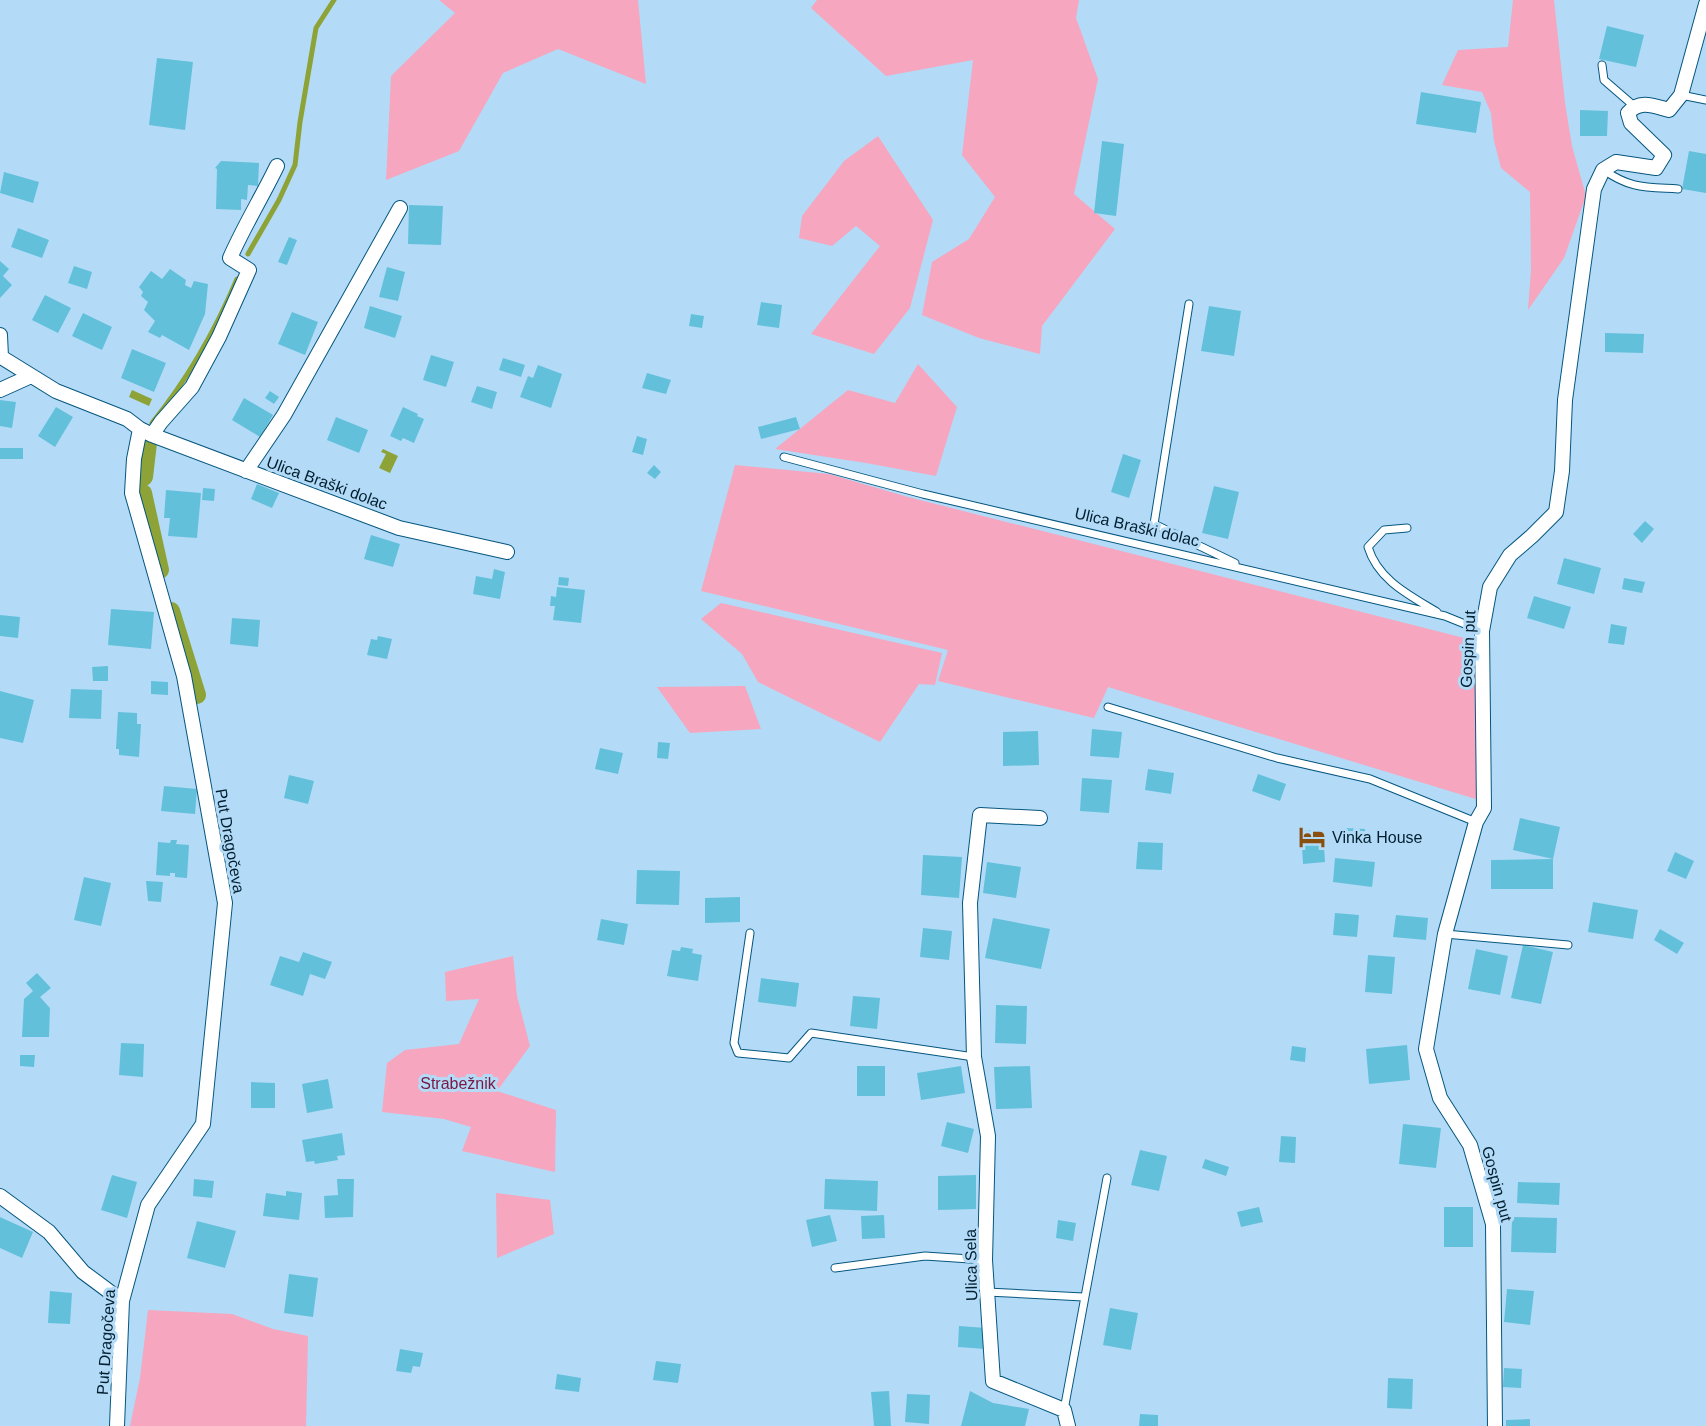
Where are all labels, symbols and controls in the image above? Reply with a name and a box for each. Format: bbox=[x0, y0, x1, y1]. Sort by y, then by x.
street label: Ulica Braški dolac bbox=[264, 453, 390, 513]
street label: Ulica Braški dolac bbox=[1073, 504, 1201, 550]
street label: Gospin put bbox=[1457, 609, 1479, 688]
street label: Put Dragočeva bbox=[212, 787, 248, 895]
hotel icon: Vinka House bbox=[1297, 822, 1327, 852]
place label: Vinka House bbox=[1332, 829, 1423, 846]
park label: Strabežnik bbox=[420, 1075, 497, 1092]
street label: Gospin put bbox=[1479, 1144, 1515, 1224]
street label: Ulica Sela bbox=[962, 1229, 980, 1301]
street label: Put Dragočeva bbox=[94, 1289, 118, 1395]

